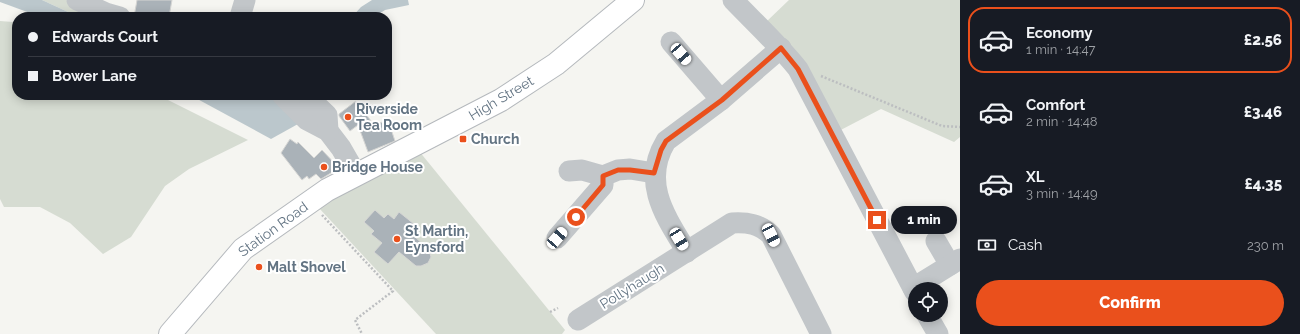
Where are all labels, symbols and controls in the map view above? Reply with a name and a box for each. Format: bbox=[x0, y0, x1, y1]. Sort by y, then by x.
icon: car bbox=[978, 22, 1014, 58]
text: Economy bbox=[1026, 24, 1093, 42]
text: Edwards Court bbox=[52, 28, 158, 46]
text: £2.56 bbox=[1244, 31, 1282, 49]
car bbox=[669, 41, 693, 67]
text: 1 min · 14:47 bbox=[1026, 42, 1095, 57]
text: Bower Lane bbox=[52, 67, 137, 85]
street label: High Street bbox=[466, 72, 536, 124]
icon: car bbox=[978, 94, 1014, 130]
text: Comfort bbox=[1026, 96, 1085, 114]
place label: Riverside Tea Room bbox=[356, 101, 422, 133]
text: £3.46 bbox=[1244, 103, 1282, 121]
marker: Riverside Tea Room bbox=[343, 112, 353, 122]
text: 2 min · 14:48 bbox=[1026, 114, 1097, 129]
place label: Church bbox=[471, 131, 519, 147]
marker: Church bbox=[458, 134, 468, 144]
place label: Bridge House bbox=[332, 159, 424, 175]
marker: Bridge House bbox=[319, 162, 329, 172]
icon: car bbox=[978, 166, 1014, 202]
text: XL bbox=[1026, 168, 1044, 186]
text: £4.35 bbox=[1244, 175, 1282, 193]
text: 3 min · 14:49 bbox=[1026, 186, 1098, 201]
street label: Station Road bbox=[235, 198, 311, 260]
callout: 1 min bbox=[891, 206, 957, 234]
route start bbox=[567, 208, 585, 226]
route end bbox=[868, 211, 886, 229]
text: 1 min bbox=[907, 212, 941, 227]
car bbox=[760, 222, 782, 248]
place label: St Martin, Eynsford bbox=[405, 223, 468, 255]
car bbox=[545, 225, 569, 251]
car bbox=[668, 226, 690, 252]
marker: St Martin, Eynsford bbox=[392, 234, 402, 244]
icon: cash bbox=[976, 234, 998, 256]
text: Cash bbox=[1008, 236, 1042, 254]
text: 230 m bbox=[1247, 238, 1284, 253]
place label: Malt Shovel bbox=[267, 259, 346, 275]
street label: Pollyhaugh bbox=[597, 260, 667, 312]
marker: Malt Shovel bbox=[254, 262, 264, 272]
button: Confirm bbox=[976, 280, 1284, 326]
map controls bbox=[908, 282, 948, 322]
button: locate bbox=[908, 282, 948, 322]

